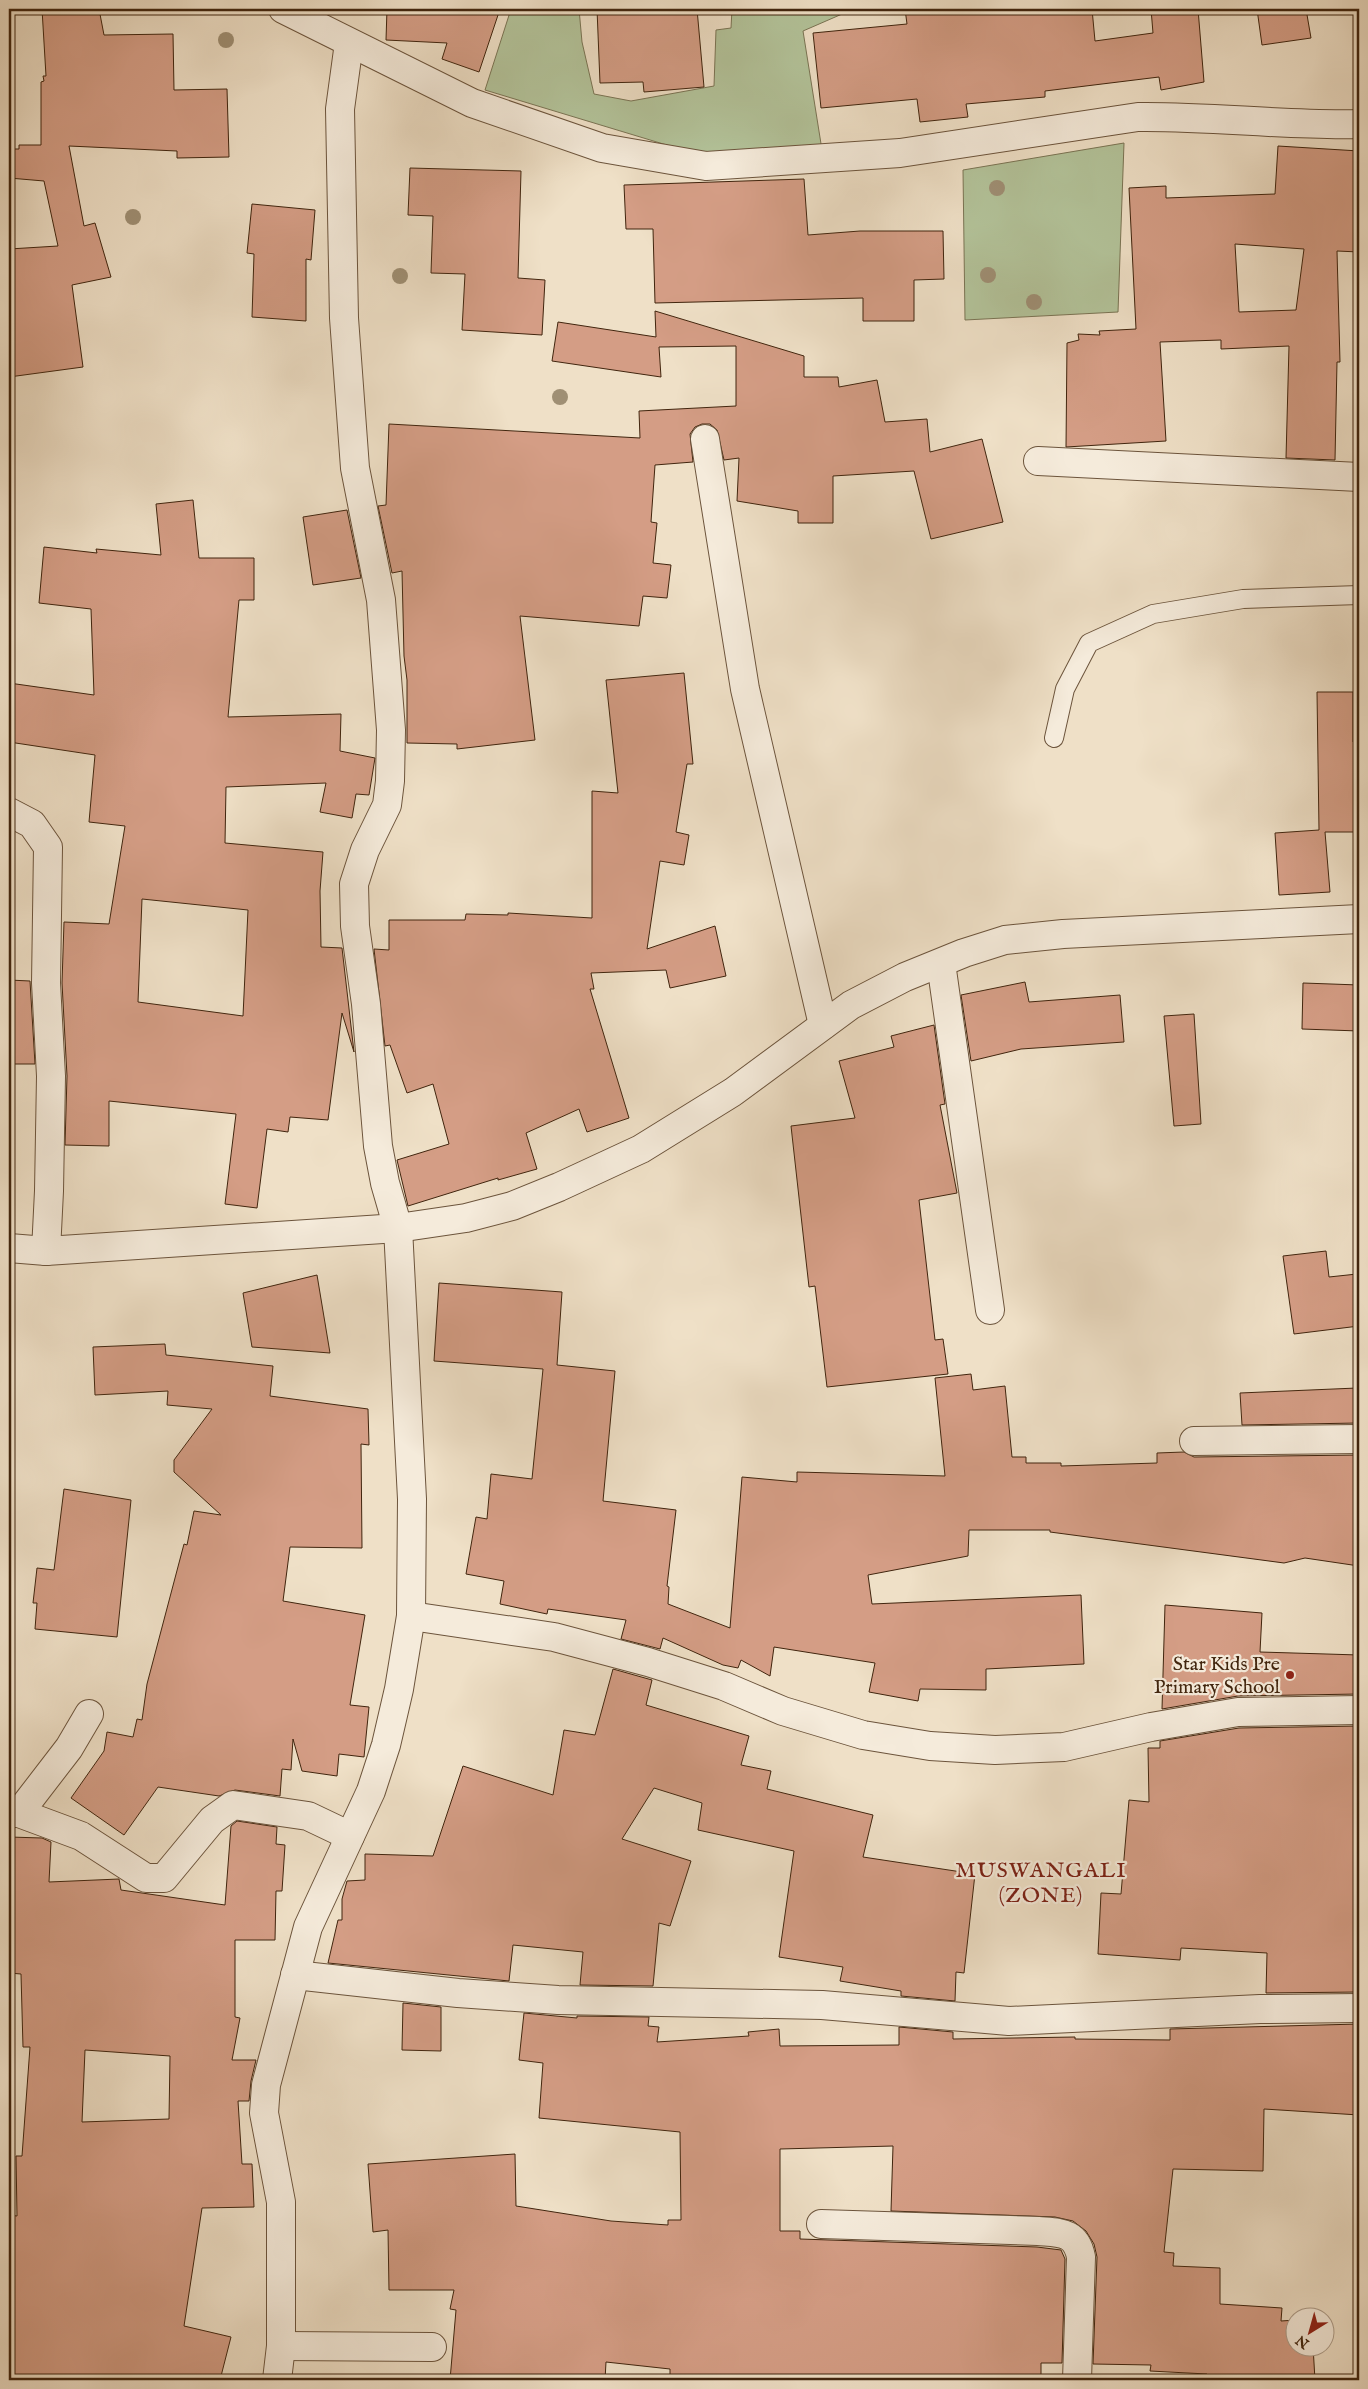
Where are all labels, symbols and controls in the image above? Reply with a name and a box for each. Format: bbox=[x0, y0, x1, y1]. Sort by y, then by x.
place label: Star Kids Pre Primary School bbox=[1154, 1652, 1281, 1700]
marker: Star Kids Pre Primary School bbox=[1284, 1669, 1296, 1681]
district label: MUSWANGALI (ZONE) bbox=[955, 1857, 1127, 1910]
north arrow bbox=[1286, 2306, 1336, 2356]
text: N bbox=[1293, 2331, 1314, 2353]

